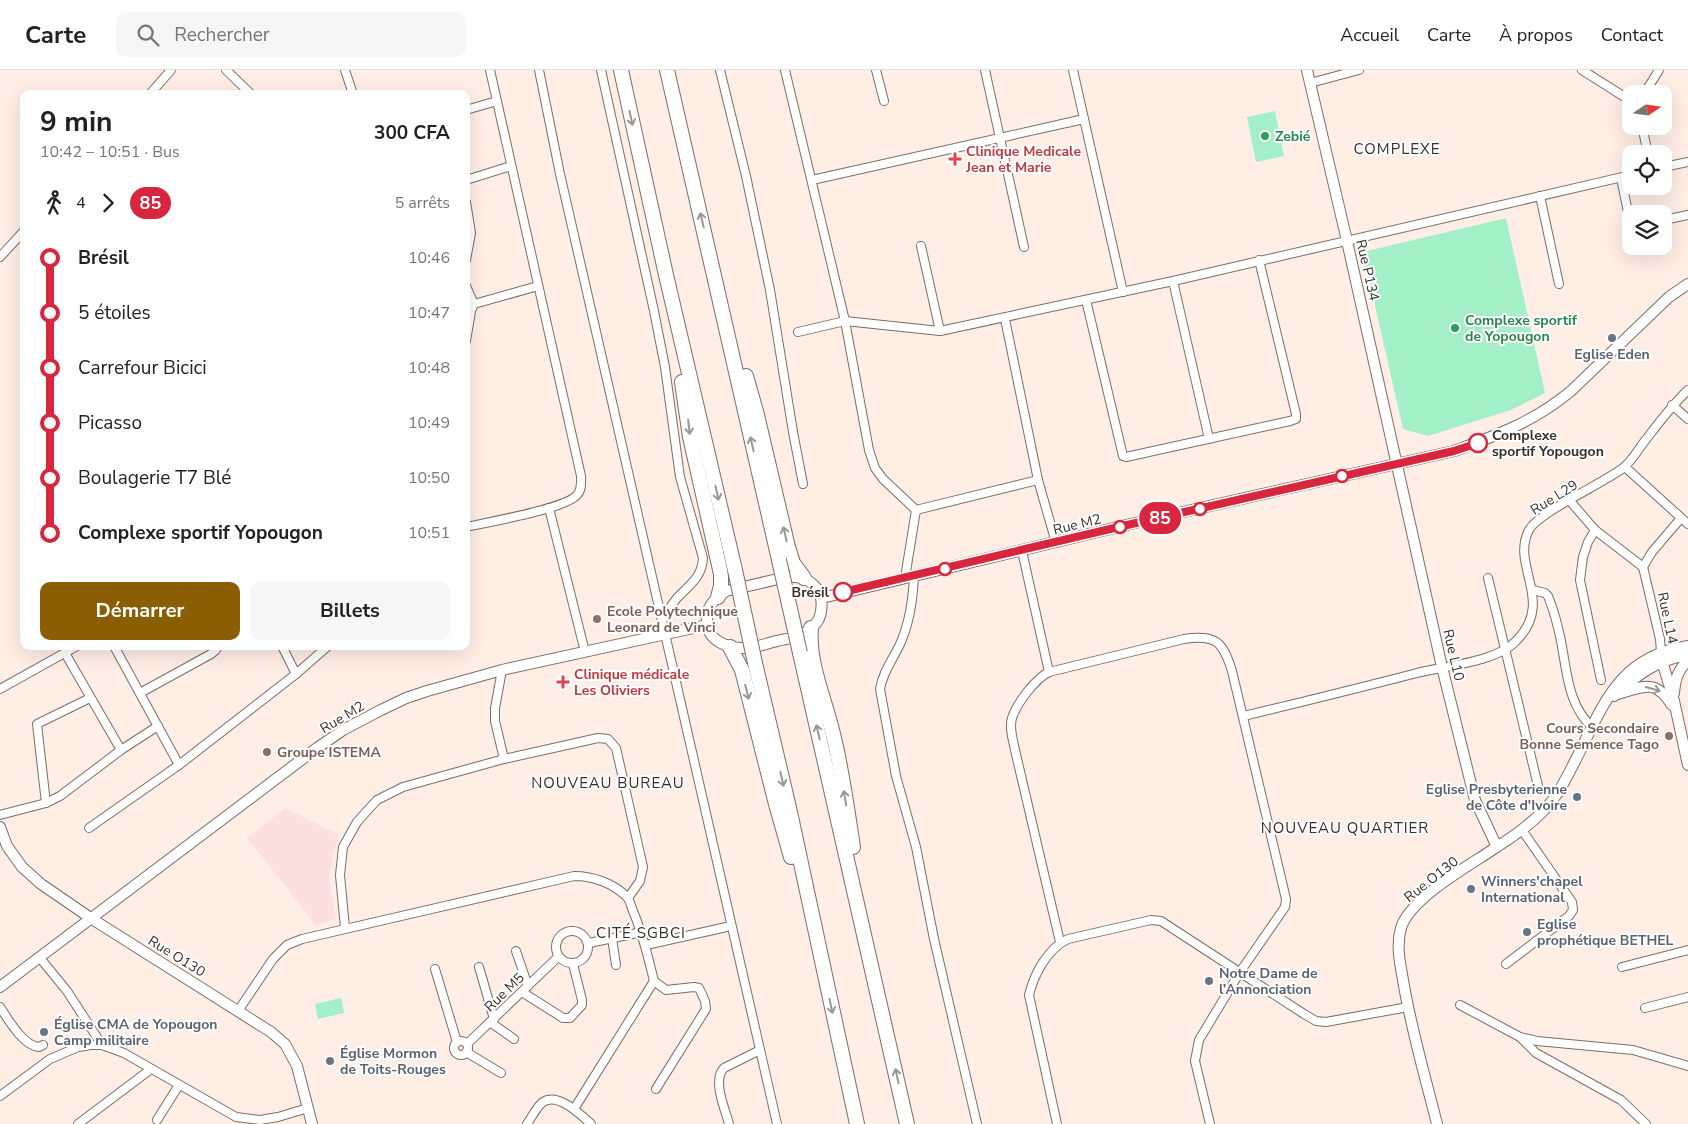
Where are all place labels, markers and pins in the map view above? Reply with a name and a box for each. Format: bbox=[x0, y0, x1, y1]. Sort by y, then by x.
place label: Zebié bbox=[1275, 127, 1311, 146]
marker: Zebié bbox=[1259, 130, 1271, 142]
place label: Clinique Medicale Jean et Marie bbox=[965, 142, 1082, 177]
marker: Clinique Medicale Jean et Marie bbox=[948, 152, 962, 166]
place label: Complexe sportif de Yopougon bbox=[1465, 311, 1578, 346]
marker: Complexe sportif de Yopougon bbox=[1449, 322, 1461, 334]
marker: Eglise Eden bbox=[1606, 332, 1618, 344]
place label: Eglise Eden bbox=[1574, 345, 1650, 364]
place label: Complexe sportif Yopougon bbox=[1492, 426, 1604, 461]
marker: Complexe sportif Yopougon bbox=[1468, 433, 1488, 453]
unlabelled marker bbox=[1335, 469, 1349, 483]
unlabelled marker bbox=[1193, 502, 1207, 516]
unlabelled marker bbox=[1113, 520, 1127, 534]
unlabelled marker bbox=[938, 562, 952, 576]
marker: Brésil bbox=[833, 582, 853, 602]
place label: Brésil bbox=[792, 583, 830, 602]
place label: Ecole Polytechnique Leonard de Vinci bbox=[607, 602, 738, 637]
marker: Ecole Polytechnique Leonard de Vinci bbox=[591, 613, 603, 625]
place label: Clinique médicale Les Oliviers bbox=[574, 665, 690, 700]
marker: Clinique médicale Les Oliviers bbox=[556, 675, 570, 689]
place label: Cours Secondaire Bonne Semence Tago bbox=[1519, 719, 1659, 754]
marker: Cours Secondaire Bonne Semence Tago bbox=[1663, 730, 1675, 742]
place label: Groupe ISTEMA bbox=[277, 743, 381, 762]
marker: Groupe ISTEMA bbox=[261, 746, 273, 758]
place label: Eglise Presbyterienne de Côte d'Ivoire bbox=[1426, 780, 1567, 815]
marker: Eglise Presbyterienne de Côte d'Ivoire bbox=[1571, 791, 1583, 803]
place label: Winners'chapel International bbox=[1481, 872, 1583, 907]
marker: Winners'chapel International bbox=[1465, 883, 1477, 895]
place label: Eglise prophétique BETHEL bbox=[1537, 915, 1674, 950]
marker: Eglise prophétique BETHEL bbox=[1521, 926, 1533, 938]
place label: Notre Dame de l’Annonciation bbox=[1219, 964, 1318, 999]
marker: Notre Dame de l’Annonciation bbox=[1203, 975, 1215, 987]
place label: Église CMA de Yopougon Camp militaire bbox=[54, 1015, 217, 1050]
marker: Église CMA de Yopougon Camp militaire bbox=[38, 1026, 50, 1038]
place label: Église Mormon de Toits-Rouges bbox=[340, 1044, 446, 1079]
marker: Église Mormon de Toits-Rouges bbox=[324, 1055, 336, 1067]

